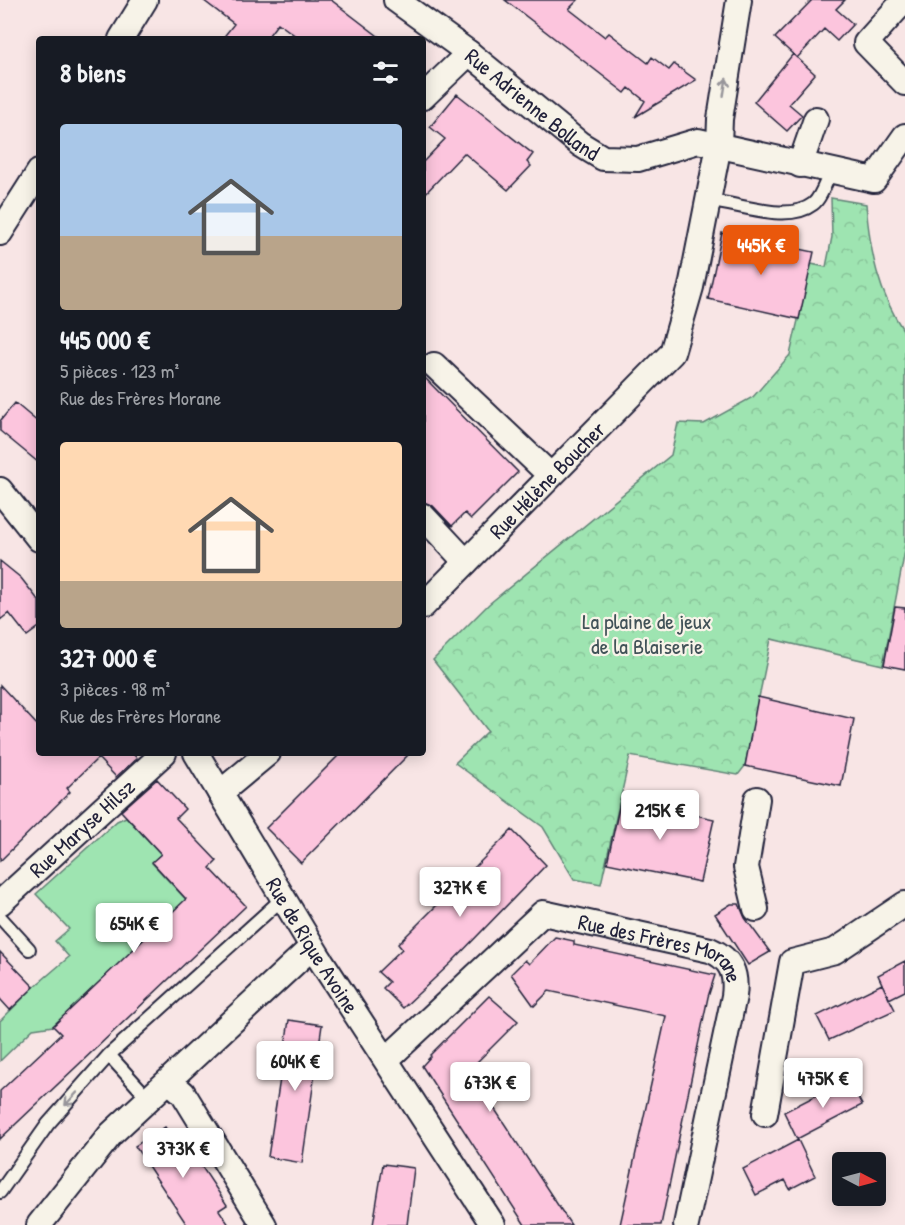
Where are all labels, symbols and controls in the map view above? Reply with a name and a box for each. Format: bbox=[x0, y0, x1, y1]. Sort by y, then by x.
street label: Rue Adrienne Bolland bbox=[459, 41, 606, 168]
text: 8 biens bbox=[60, 55, 126, 90]
icon: filters bbox=[369, 56, 402, 89]
one-way arrow bbox=[720, 78, 731, 97]
icon: home bbox=[177, 163, 285, 271]
pin: 445K € bbox=[712, 225, 810, 276]
text: 445K € bbox=[737, 231, 785, 258]
text: 445 000 € bbox=[60, 322, 150, 357]
text: 5 pièces · 123 m² bbox=[60, 357, 179, 384]
text: Rue des Frères Morane bbox=[60, 384, 221, 411]
street label: Rue Hélène Boucher bbox=[482, 414, 612, 545]
icon: home bbox=[177, 481, 285, 589]
park label: La plaine de jeux de la Blaiserie bbox=[582, 606, 712, 661]
text: 327 000 € bbox=[60, 640, 156, 675]
text: 3 pièces · 98 m² bbox=[60, 675, 170, 702]
text: Rue des Frères Morane bbox=[60, 702, 221, 729]
street label: Rue Maryse Hilsz bbox=[23, 772, 141, 884]
pin: 215K € bbox=[611, 790, 709, 841]
text: 215K € bbox=[635, 796, 685, 823]
pin: 327K € bbox=[411, 867, 509, 918]
street label: Rue de Rique Avoine bbox=[259, 872, 366, 1019]
text: 327K € bbox=[434, 873, 486, 900]
pin: 654K € bbox=[85, 903, 183, 954]
street label: Rue des Frères Morane bbox=[575, 906, 750, 985]
text: 654K € bbox=[110, 909, 158, 936]
pin: 604K € bbox=[246, 1041, 344, 1092]
text: 604K € bbox=[270, 1047, 320, 1074]
pin: 475K € bbox=[774, 1058, 872, 1109]
pin: 673K € bbox=[441, 1062, 539, 1113]
text: 475K € bbox=[798, 1064, 848, 1091]
text: 673K € bbox=[464, 1068, 516, 1095]
one-way arrow bbox=[64, 1091, 78, 1106]
pin: 373K € bbox=[134, 1128, 232, 1179]
text: 373K € bbox=[157, 1134, 209, 1161]
north arrow bbox=[832, 1152, 886, 1206]
map controls bbox=[832, 1152, 886, 1206]

